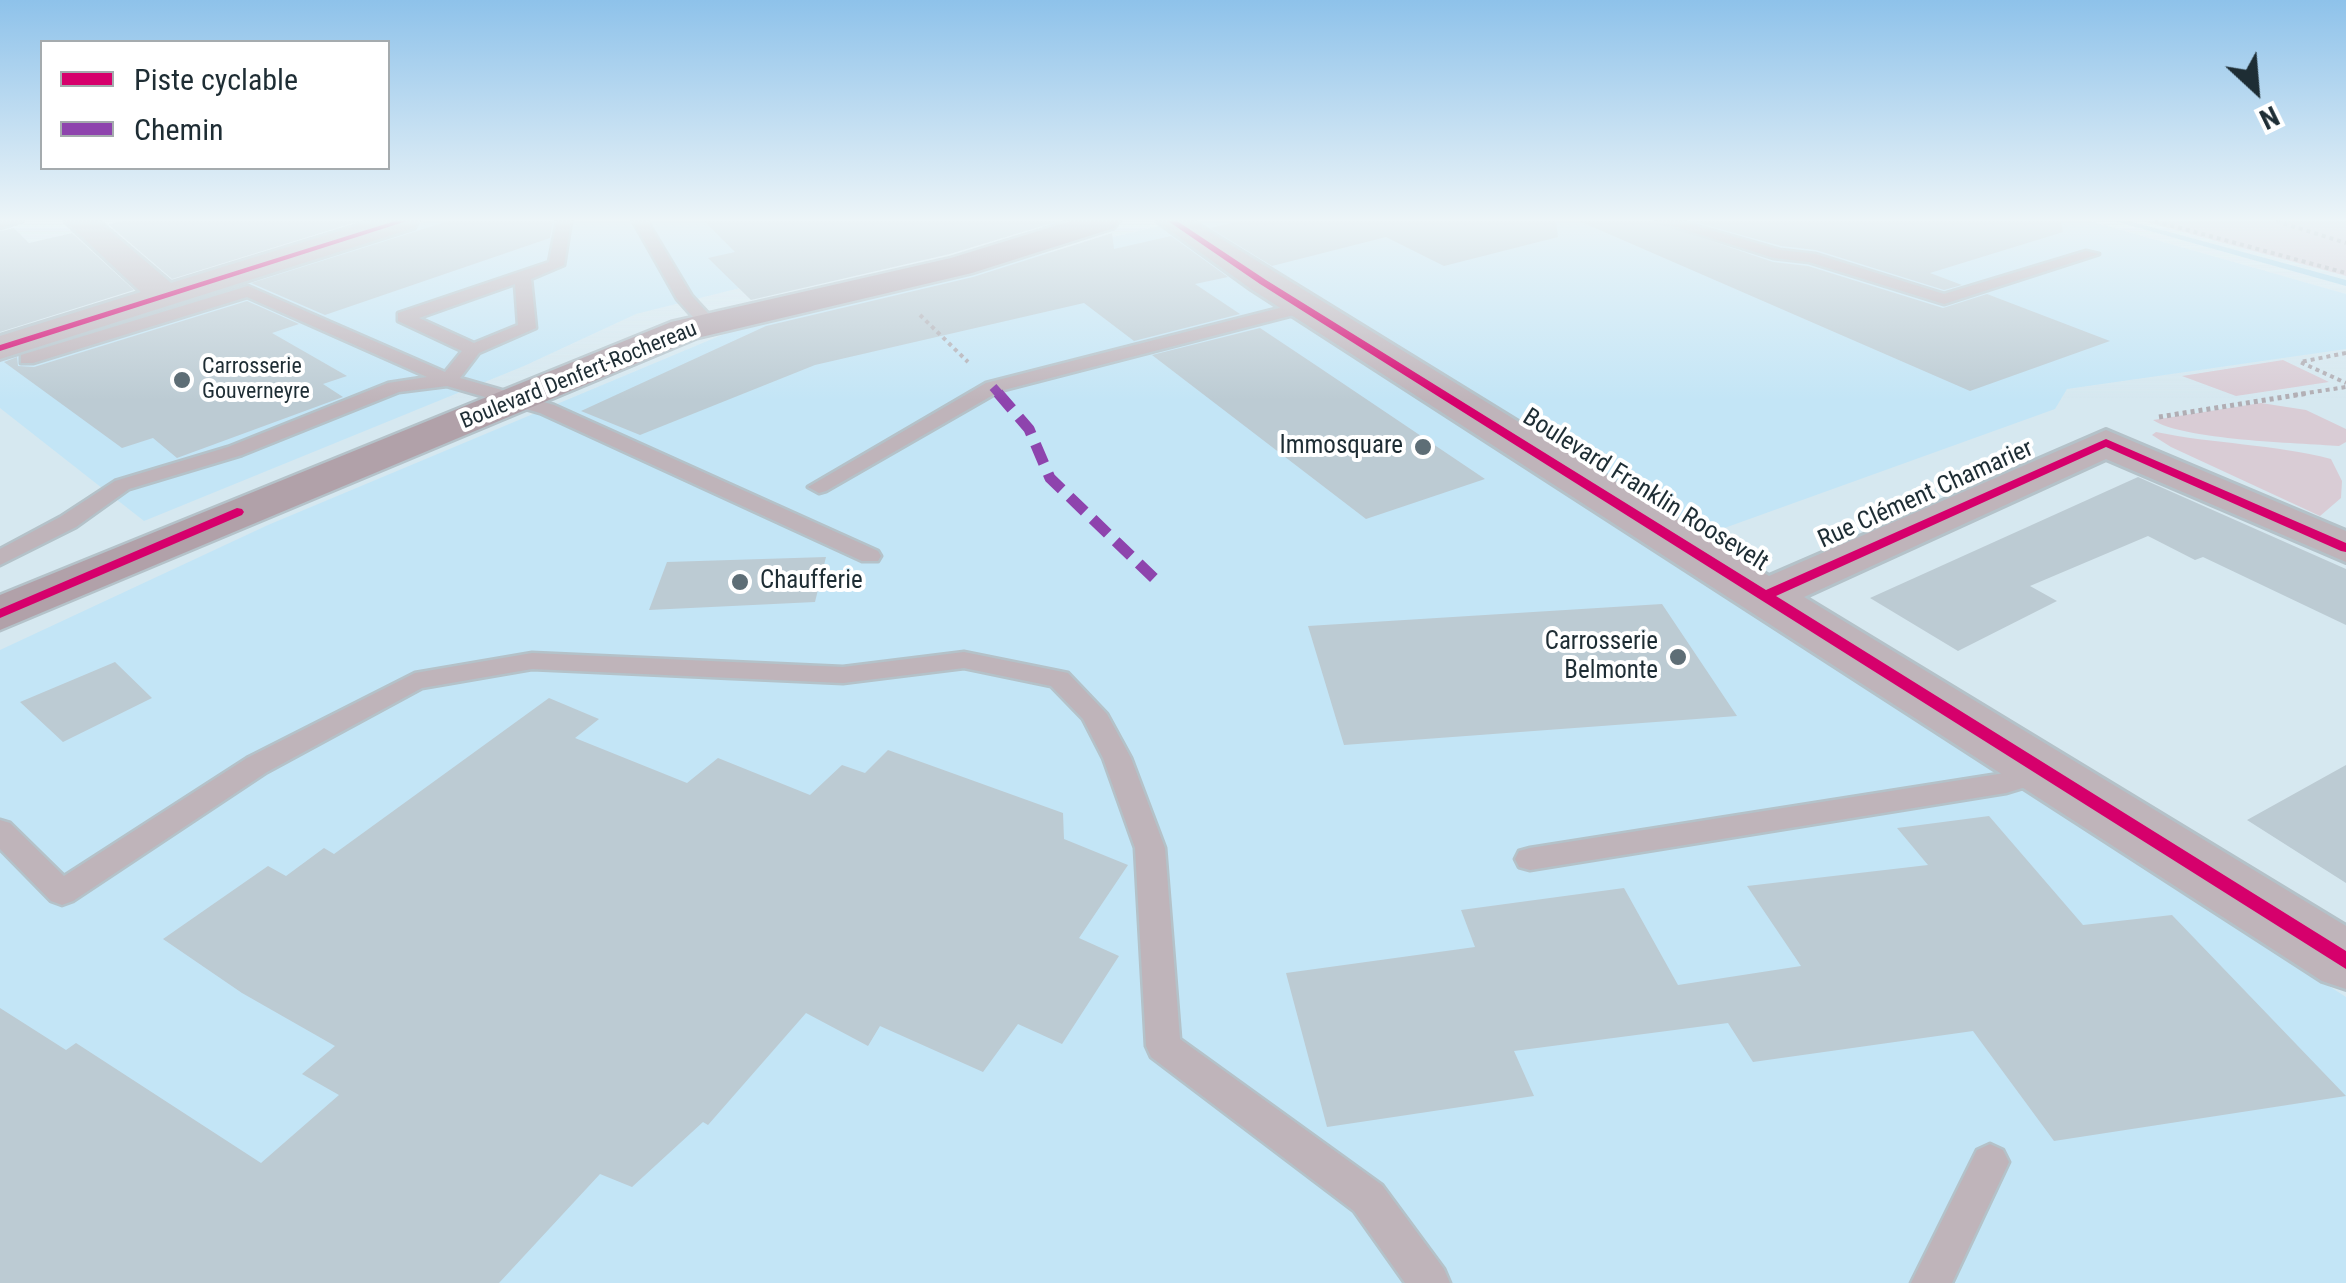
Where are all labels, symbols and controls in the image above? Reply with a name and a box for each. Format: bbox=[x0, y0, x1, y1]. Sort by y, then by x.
legend bbox=[40, 40, 390, 170]
north arrow bbox=[2206, 40, 2306, 140]
text: Piste cyclable bbox=[134, 62, 298, 97]
text: N bbox=[2254, 99, 2284, 136]
text: Chemin bbox=[134, 112, 224, 147]
street label: Boulevard Denfert-Rochereau bbox=[457, 316, 701, 436]
place label: Carrosserie Gouverneyre bbox=[202, 354, 310, 406]
marker: Carrosserie Gouverneyre bbox=[171, 369, 193, 391]
street label: Boulevard Franklin Roosevelt bbox=[1517, 403, 1773, 579]
place label: Immosquare bbox=[1279, 432, 1403, 462]
street label: Rue Clément Chamarier bbox=[1814, 434, 2038, 556]
marker: Immosquare bbox=[1412, 436, 1434, 458]
place label: Chaufferie bbox=[760, 567, 863, 597]
marker: Chaufferie bbox=[729, 571, 751, 593]
place label: Carrosserie Belmonte bbox=[1545, 628, 1658, 687]
marker: Carrosserie Belmonte bbox=[1667, 646, 1689, 668]

